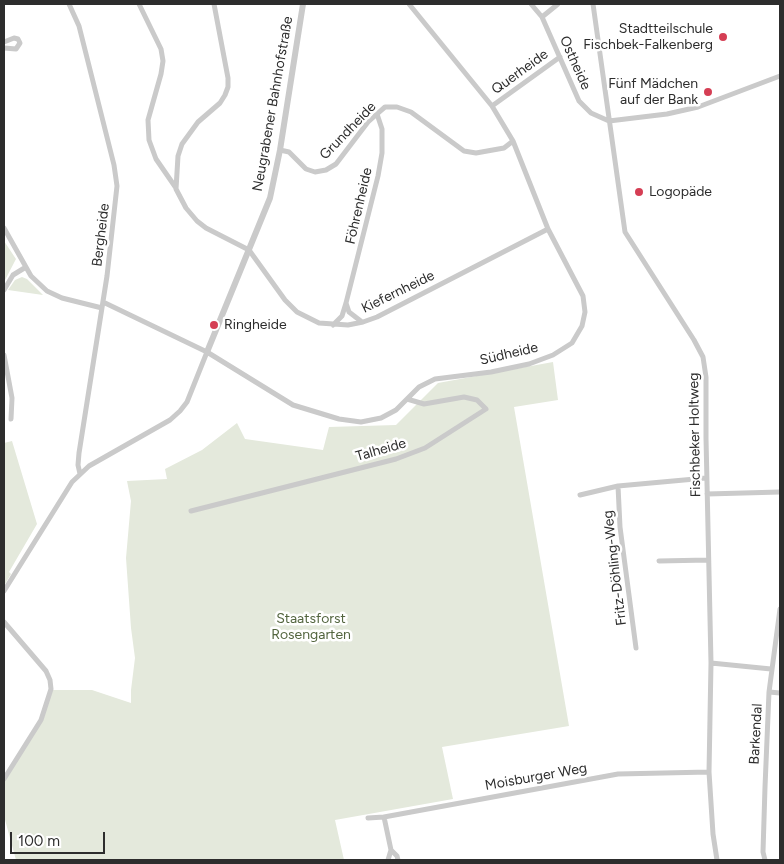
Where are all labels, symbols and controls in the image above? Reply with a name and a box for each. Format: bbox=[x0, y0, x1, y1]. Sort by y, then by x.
street label: Neugrabener Bahnhofstraße bbox=[249, 15, 297, 193]
place label: Stadtteilschule Fischbek-Falkenberg bbox=[583, 21, 713, 54]
marker: Stadtteilschule Fischbek-Falkenberg bbox=[717, 31, 729, 43]
street label: Ostheide bbox=[556, 33, 594, 93]
street label: Querheide bbox=[489, 46, 551, 98]
place label: Fünf Mädchen auf der Bank bbox=[608, 76, 698, 108]
marker: Fünf Mädchen auf der Bank bbox=[702, 86, 714, 98]
street label: Grundheide bbox=[316, 99, 380, 163]
street label: Föhrenheide bbox=[342, 166, 376, 246]
place label: Logopäde bbox=[649, 184, 712, 200]
marker: Logopäde bbox=[633, 186, 645, 198]
street label: Bergheide bbox=[89, 202, 113, 268]
street label: Kiefernheide bbox=[359, 267, 437, 317]
place label: Ringheide bbox=[224, 317, 287, 333]
marker: Ringheide bbox=[208, 319, 220, 331]
street label: Südheide bbox=[478, 339, 540, 369]
street label: Fischbeker Holtweg bbox=[686, 372, 704, 498]
street label: Talheide bbox=[354, 435, 408, 465]
street label: Fritz-Döhling-Weg bbox=[600, 509, 630, 627]
park label: Staatsforst Rosengarten bbox=[271, 611, 351, 644]
street label: Barkendal bbox=[746, 703, 766, 765]
street label: Moisburger Weg bbox=[484, 760, 588, 794]
scale bar bbox=[12, 822, 108, 854]
text: 100 m bbox=[18, 832, 60, 850]

